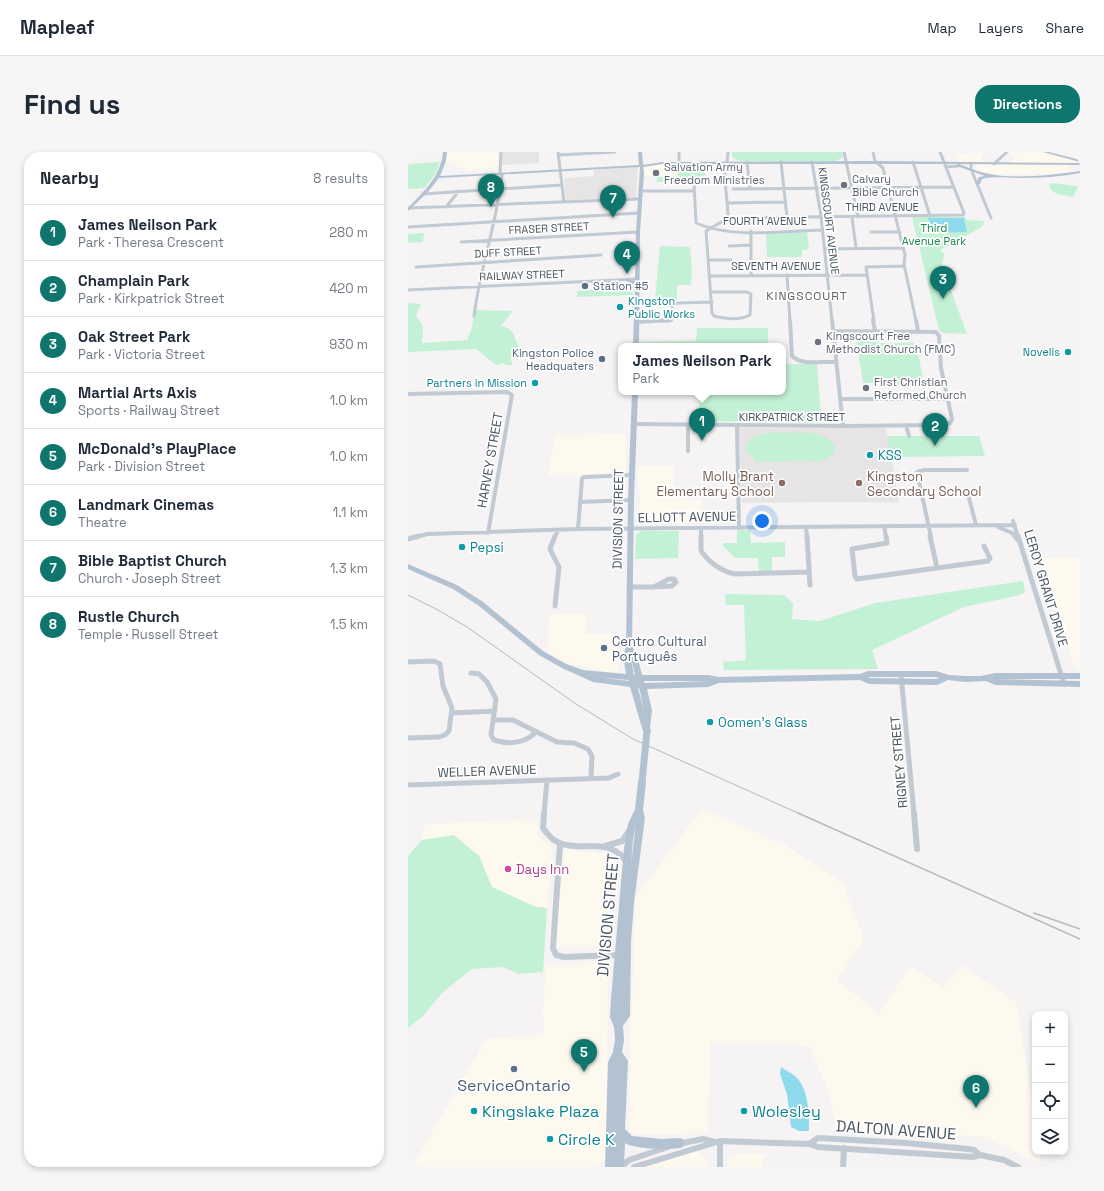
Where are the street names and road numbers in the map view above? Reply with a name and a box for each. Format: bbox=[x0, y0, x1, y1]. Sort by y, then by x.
street label: KINGSCOURT AVENUE bbox=[815, 166, 843, 276]
street label: THIRD AVENUE bbox=[845, 200, 919, 214]
street label: FOURTH AVENUE bbox=[723, 214, 807, 228]
street label: FRASER STREET bbox=[508, 219, 590, 237]
street label: DUFF STREET bbox=[474, 243, 543, 261]
street label: SEVENTH AVENUE bbox=[731, 259, 821, 273]
street label: RAILWAY STREET bbox=[479, 266, 566, 283]
street label: HARVEY STREET bbox=[473, 410, 507, 509]
street label: KIRKPATRICK STREET bbox=[739, 410, 846, 424]
street label: DIVISION STREET bbox=[609, 468, 627, 569]
street label: ELLIOTT AVENUE bbox=[638, 508, 736, 526]
street label: LEROY GRANT DRIVE bbox=[1020, 527, 1072, 649]
street label: RIGNEY STREET bbox=[886, 715, 912, 809]
street label: WELLER AVENUE bbox=[437, 761, 537, 781]
street label: DIVISION STREET bbox=[592, 852, 624, 978]
street label: DALTON AVENUE bbox=[835, 1115, 957, 1145]

